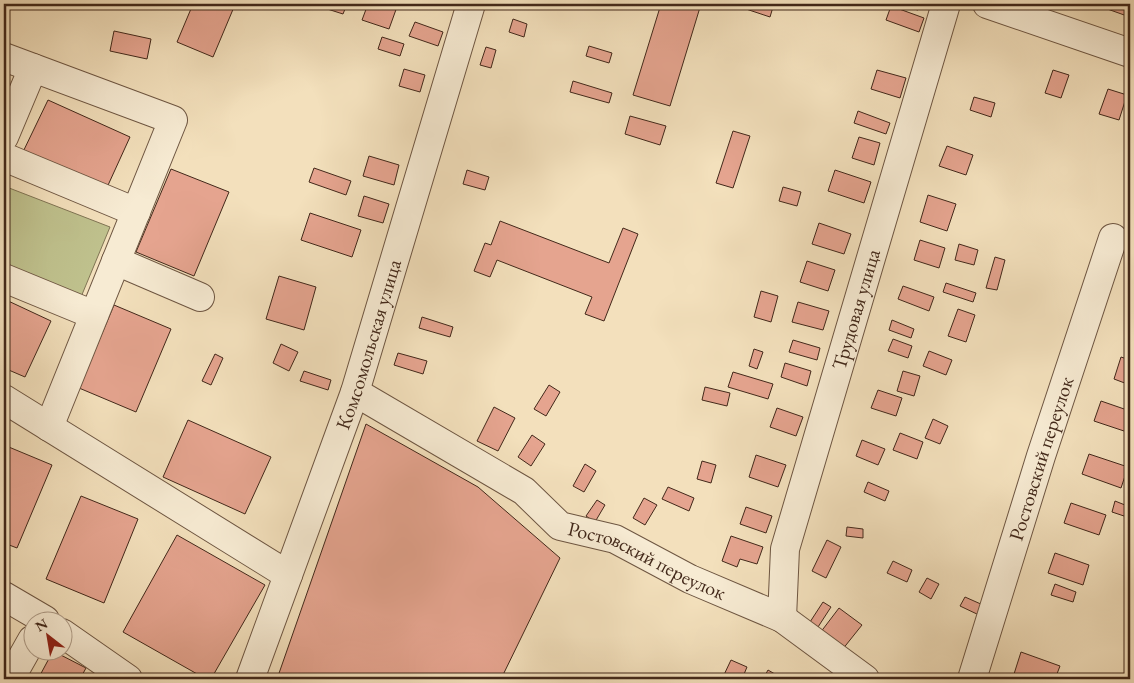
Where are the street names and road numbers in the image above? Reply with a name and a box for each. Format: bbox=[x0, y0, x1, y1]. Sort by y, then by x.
street label: Трудовая улица bbox=[826, 246, 886, 373]
street label: Комсомольская улица bbox=[329, 256, 407, 433]
street label: Ростовский переулок bbox=[1003, 373, 1079, 544]
street label: Ростовский переулок bbox=[565, 515, 730, 606]

